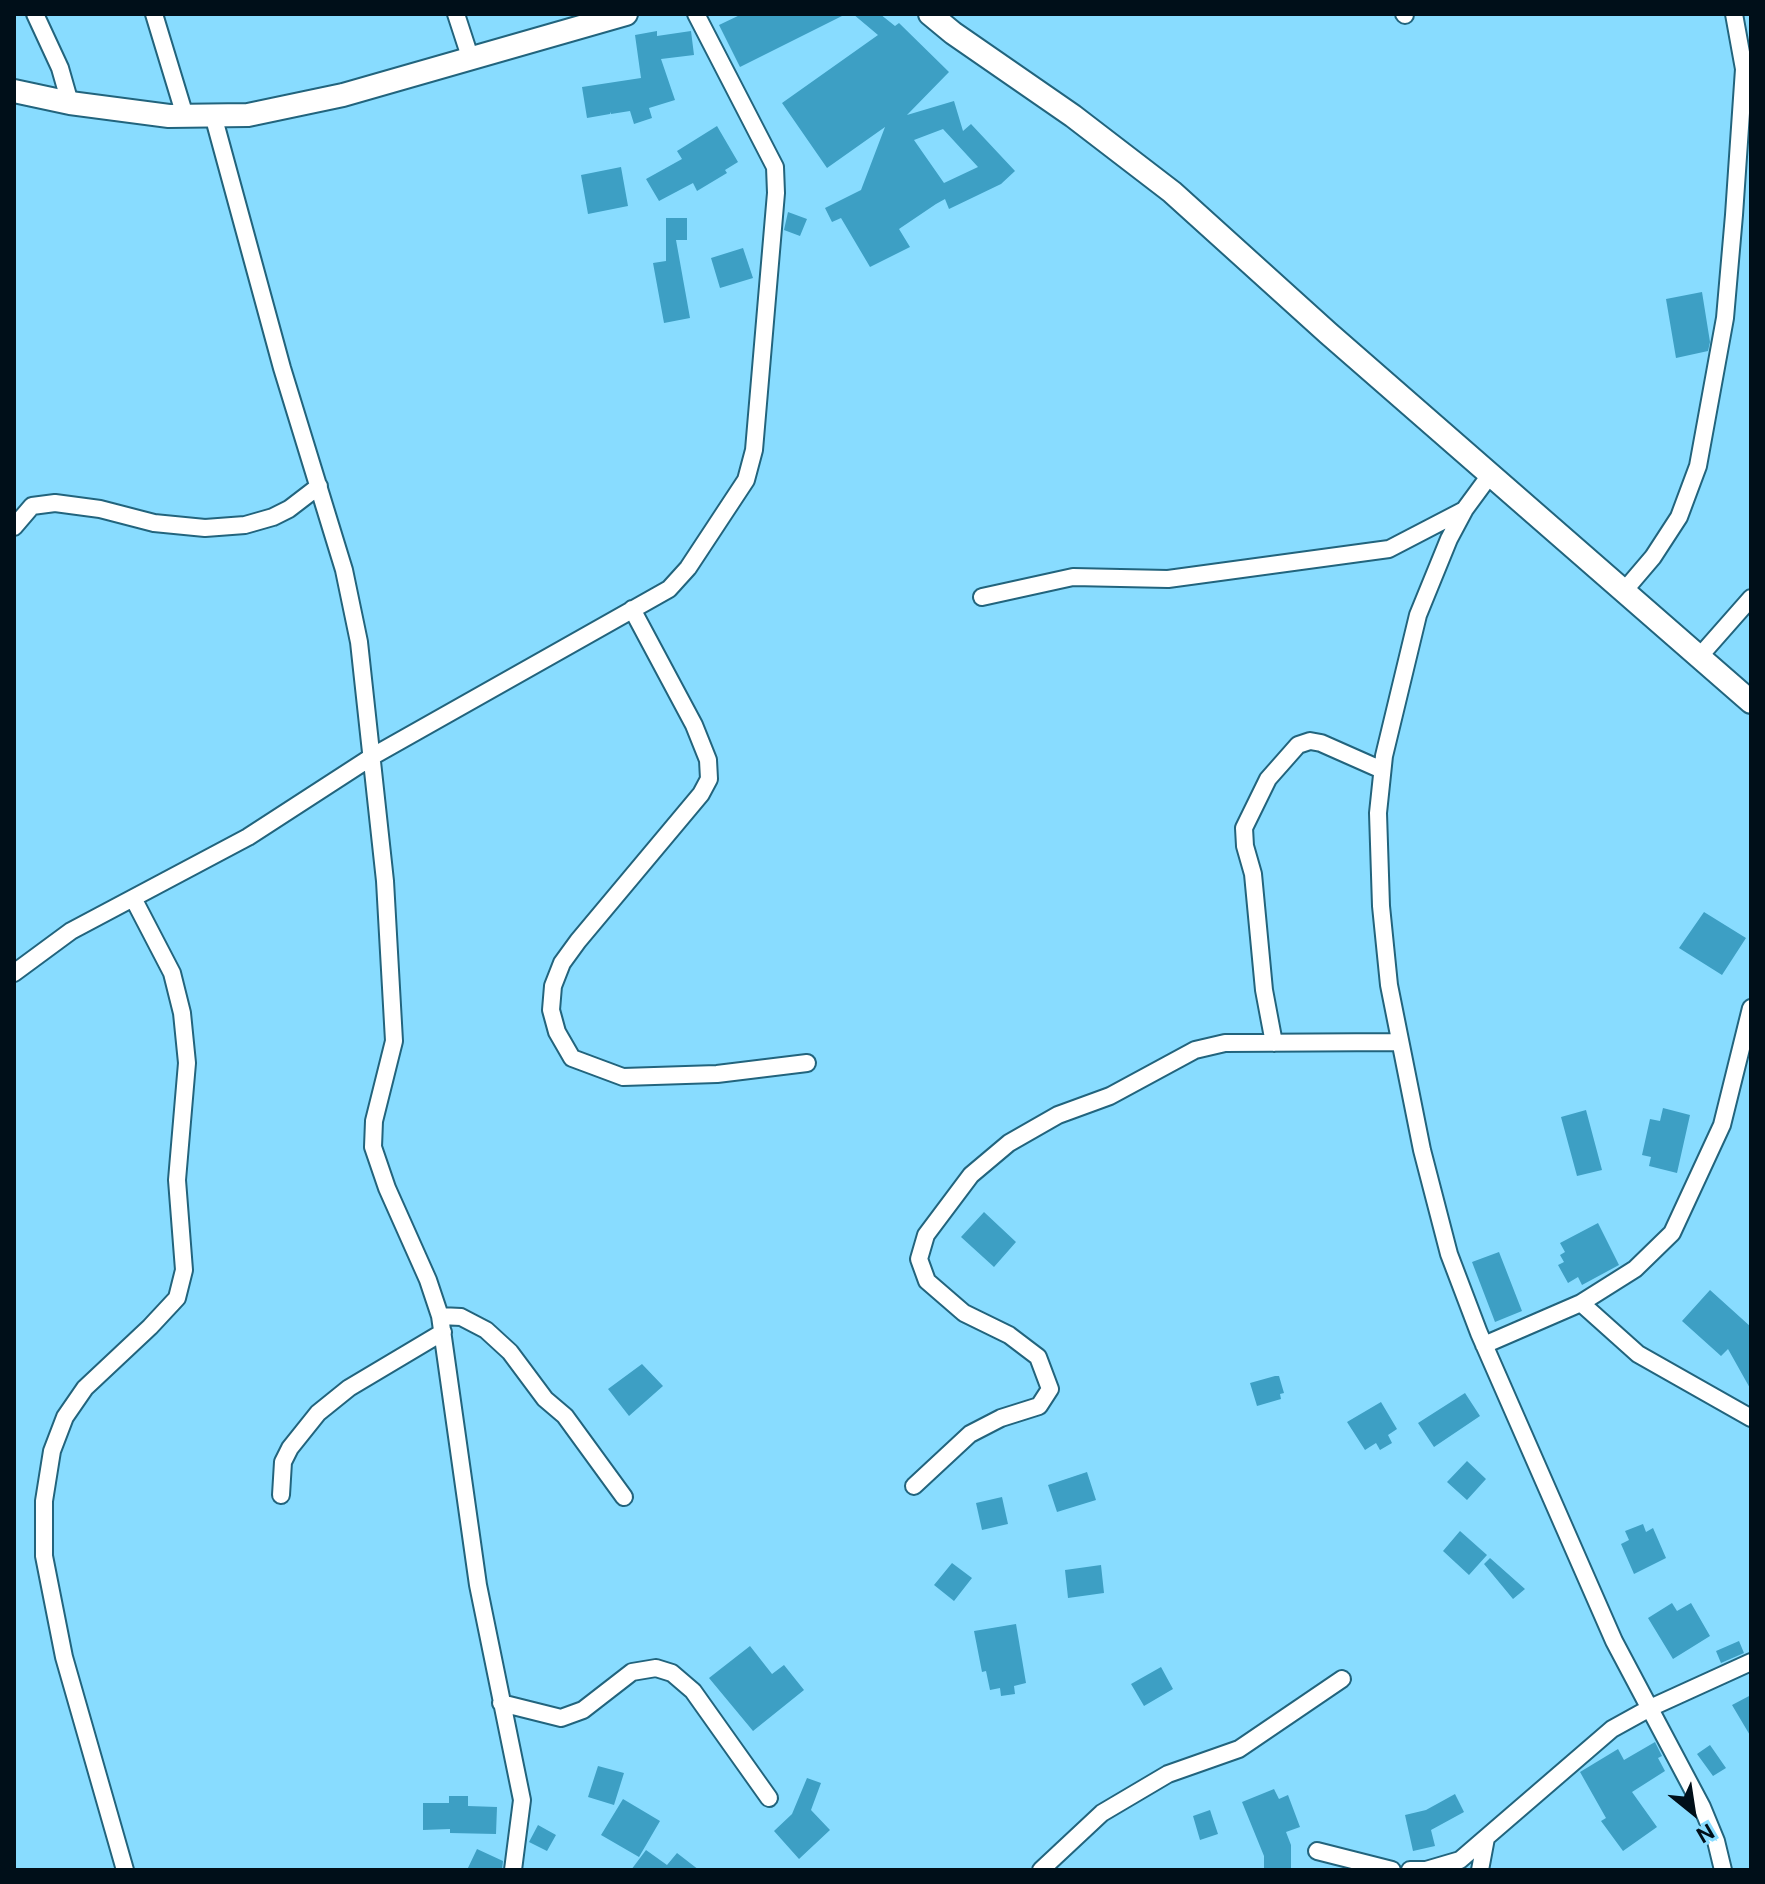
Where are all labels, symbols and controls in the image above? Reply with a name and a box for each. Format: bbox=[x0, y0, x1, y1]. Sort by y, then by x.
north arrow bbox=[1653, 1772, 1733, 1852]
text: N bbox=[1691, 1817, 1719, 1850]

